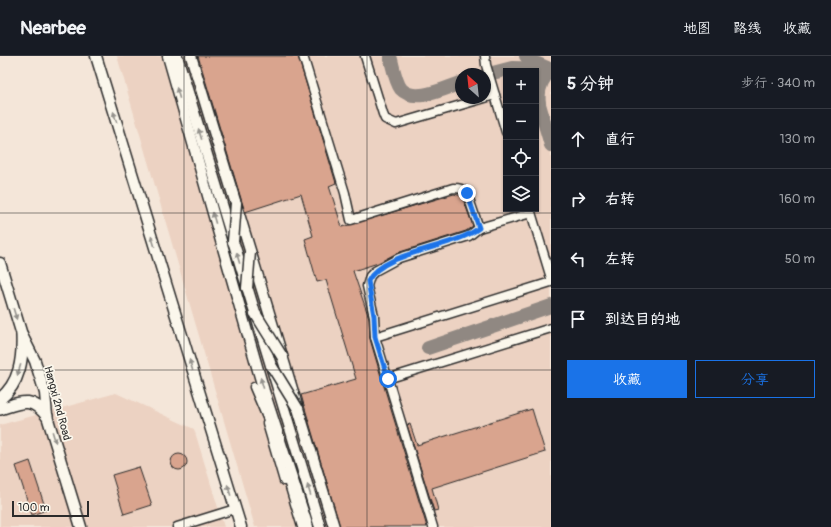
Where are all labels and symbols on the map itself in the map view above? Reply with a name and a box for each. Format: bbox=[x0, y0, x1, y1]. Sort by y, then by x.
north arrow bbox=[455, 68, 491, 104]
one-way arrow bbox=[175, 87, 181, 99]
one-way arrow bbox=[112, 111, 118, 123]
one-way arrow bbox=[197, 128, 203, 140]
route end bbox=[458, 184, 476, 202]
one-way arrow bbox=[211, 212, 217, 224]
one-way arrow bbox=[150, 235, 156, 247]
one-way arrow bbox=[235, 252, 241, 264]
one-way arrow bbox=[12, 308, 18, 320]
one-way arrow bbox=[188, 359, 194, 371]
one-way arrow bbox=[16, 364, 22, 376]
street label: Hangxi 2nd Road bbox=[41, 365, 74, 442]
route start bbox=[379, 370, 397, 388]
one-way arrow bbox=[259, 377, 265, 389]
one-way arrow bbox=[51, 431, 57, 443]
one-way arrow bbox=[226, 483, 232, 495]
one-way arrow bbox=[306, 483, 312, 495]
scale bar bbox=[12, 499, 89, 518]

